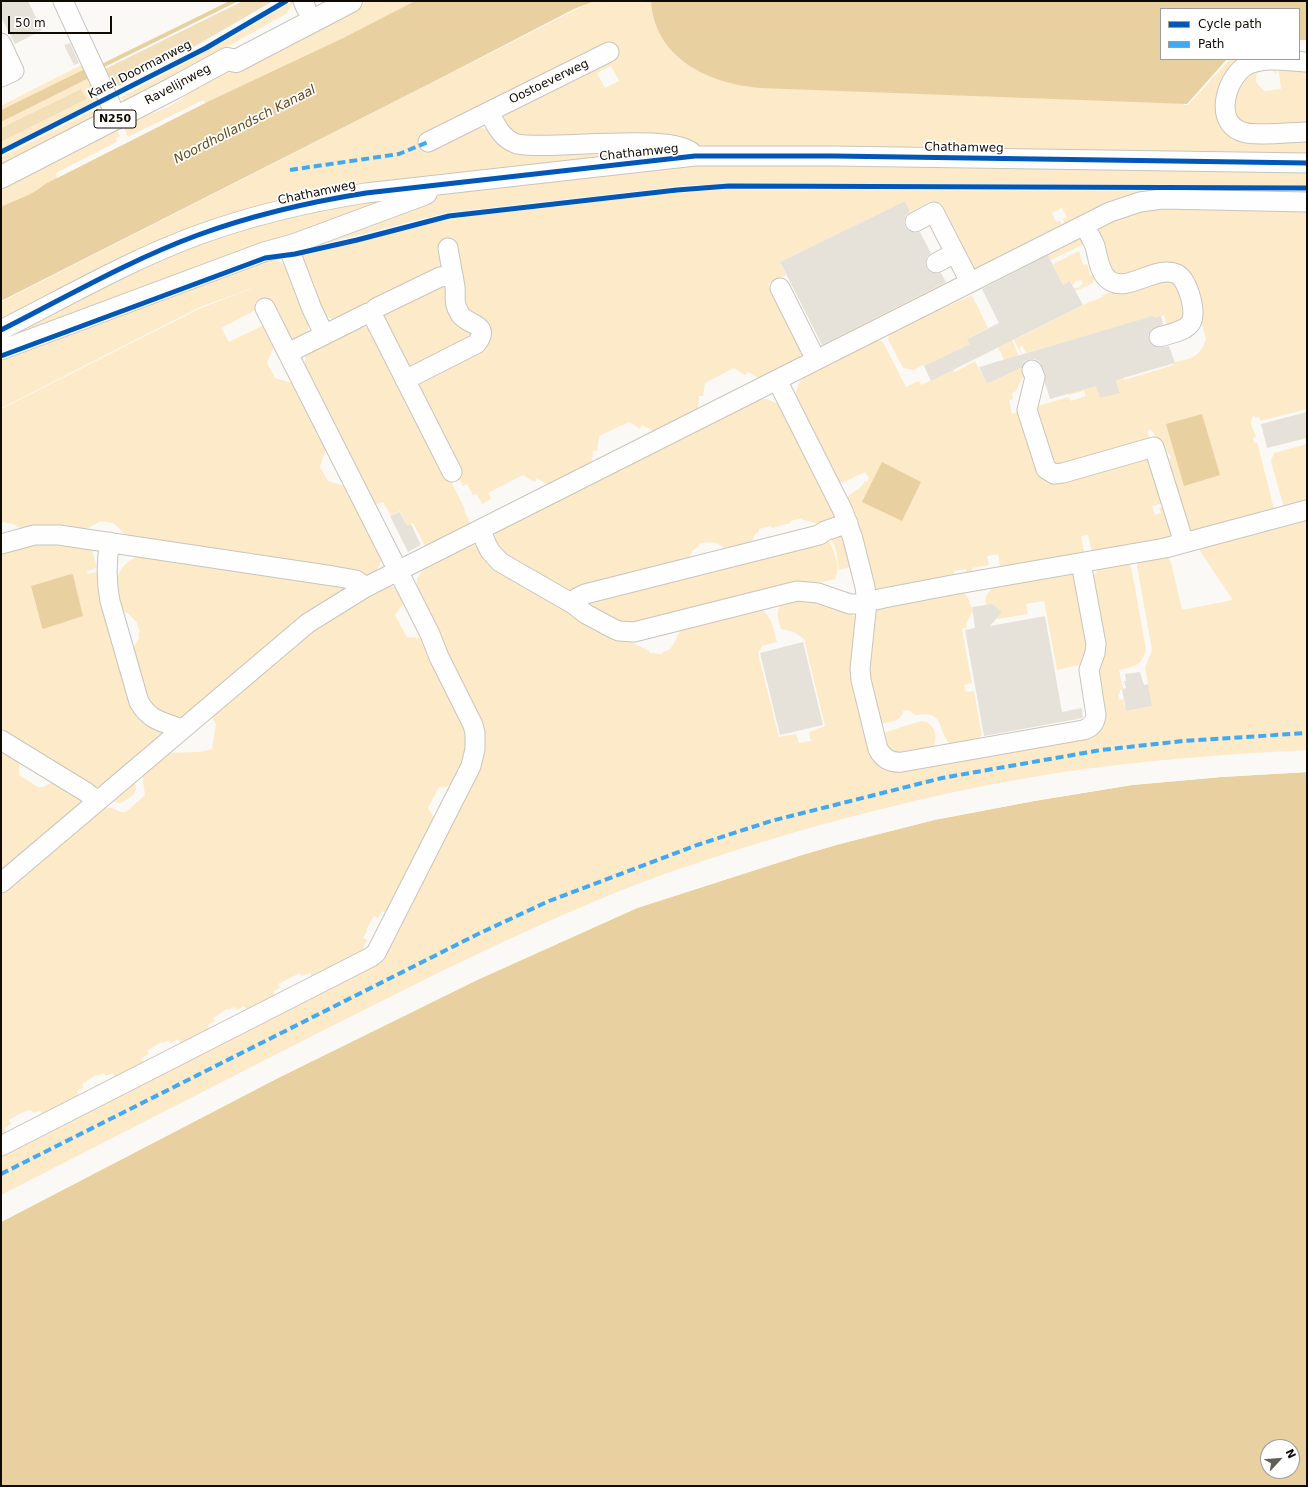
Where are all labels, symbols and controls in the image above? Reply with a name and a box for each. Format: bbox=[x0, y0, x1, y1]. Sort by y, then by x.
scale bar bbox=[10, 8, 114, 34]
legend bbox=[1160, 8, 1300, 60]
text: 50 m bbox=[15, 16, 46, 30]
text: Cycle path bbox=[1198, 17, 1262, 31]
text: Path bbox=[1198, 37, 1224, 51]
street label: Karel Doormanweg bbox=[86, 38, 194, 102]
street label: Oostoeverweg bbox=[507, 57, 591, 107]
street label: Ravelijnweg bbox=[143, 62, 213, 108]
water label: Noordhollandsch Kanaal bbox=[171, 82, 319, 168]
road number: N250 bbox=[94, 110, 136, 128]
street label: Chathamweg bbox=[924, 140, 1004, 156]
street label: Chathamweg bbox=[599, 142, 679, 164]
street label: Chathamweg bbox=[277, 178, 357, 208]
north arrow bbox=[1260, 1439, 1300, 1479]
text: N bbox=[1282, 1447, 1298, 1461]

